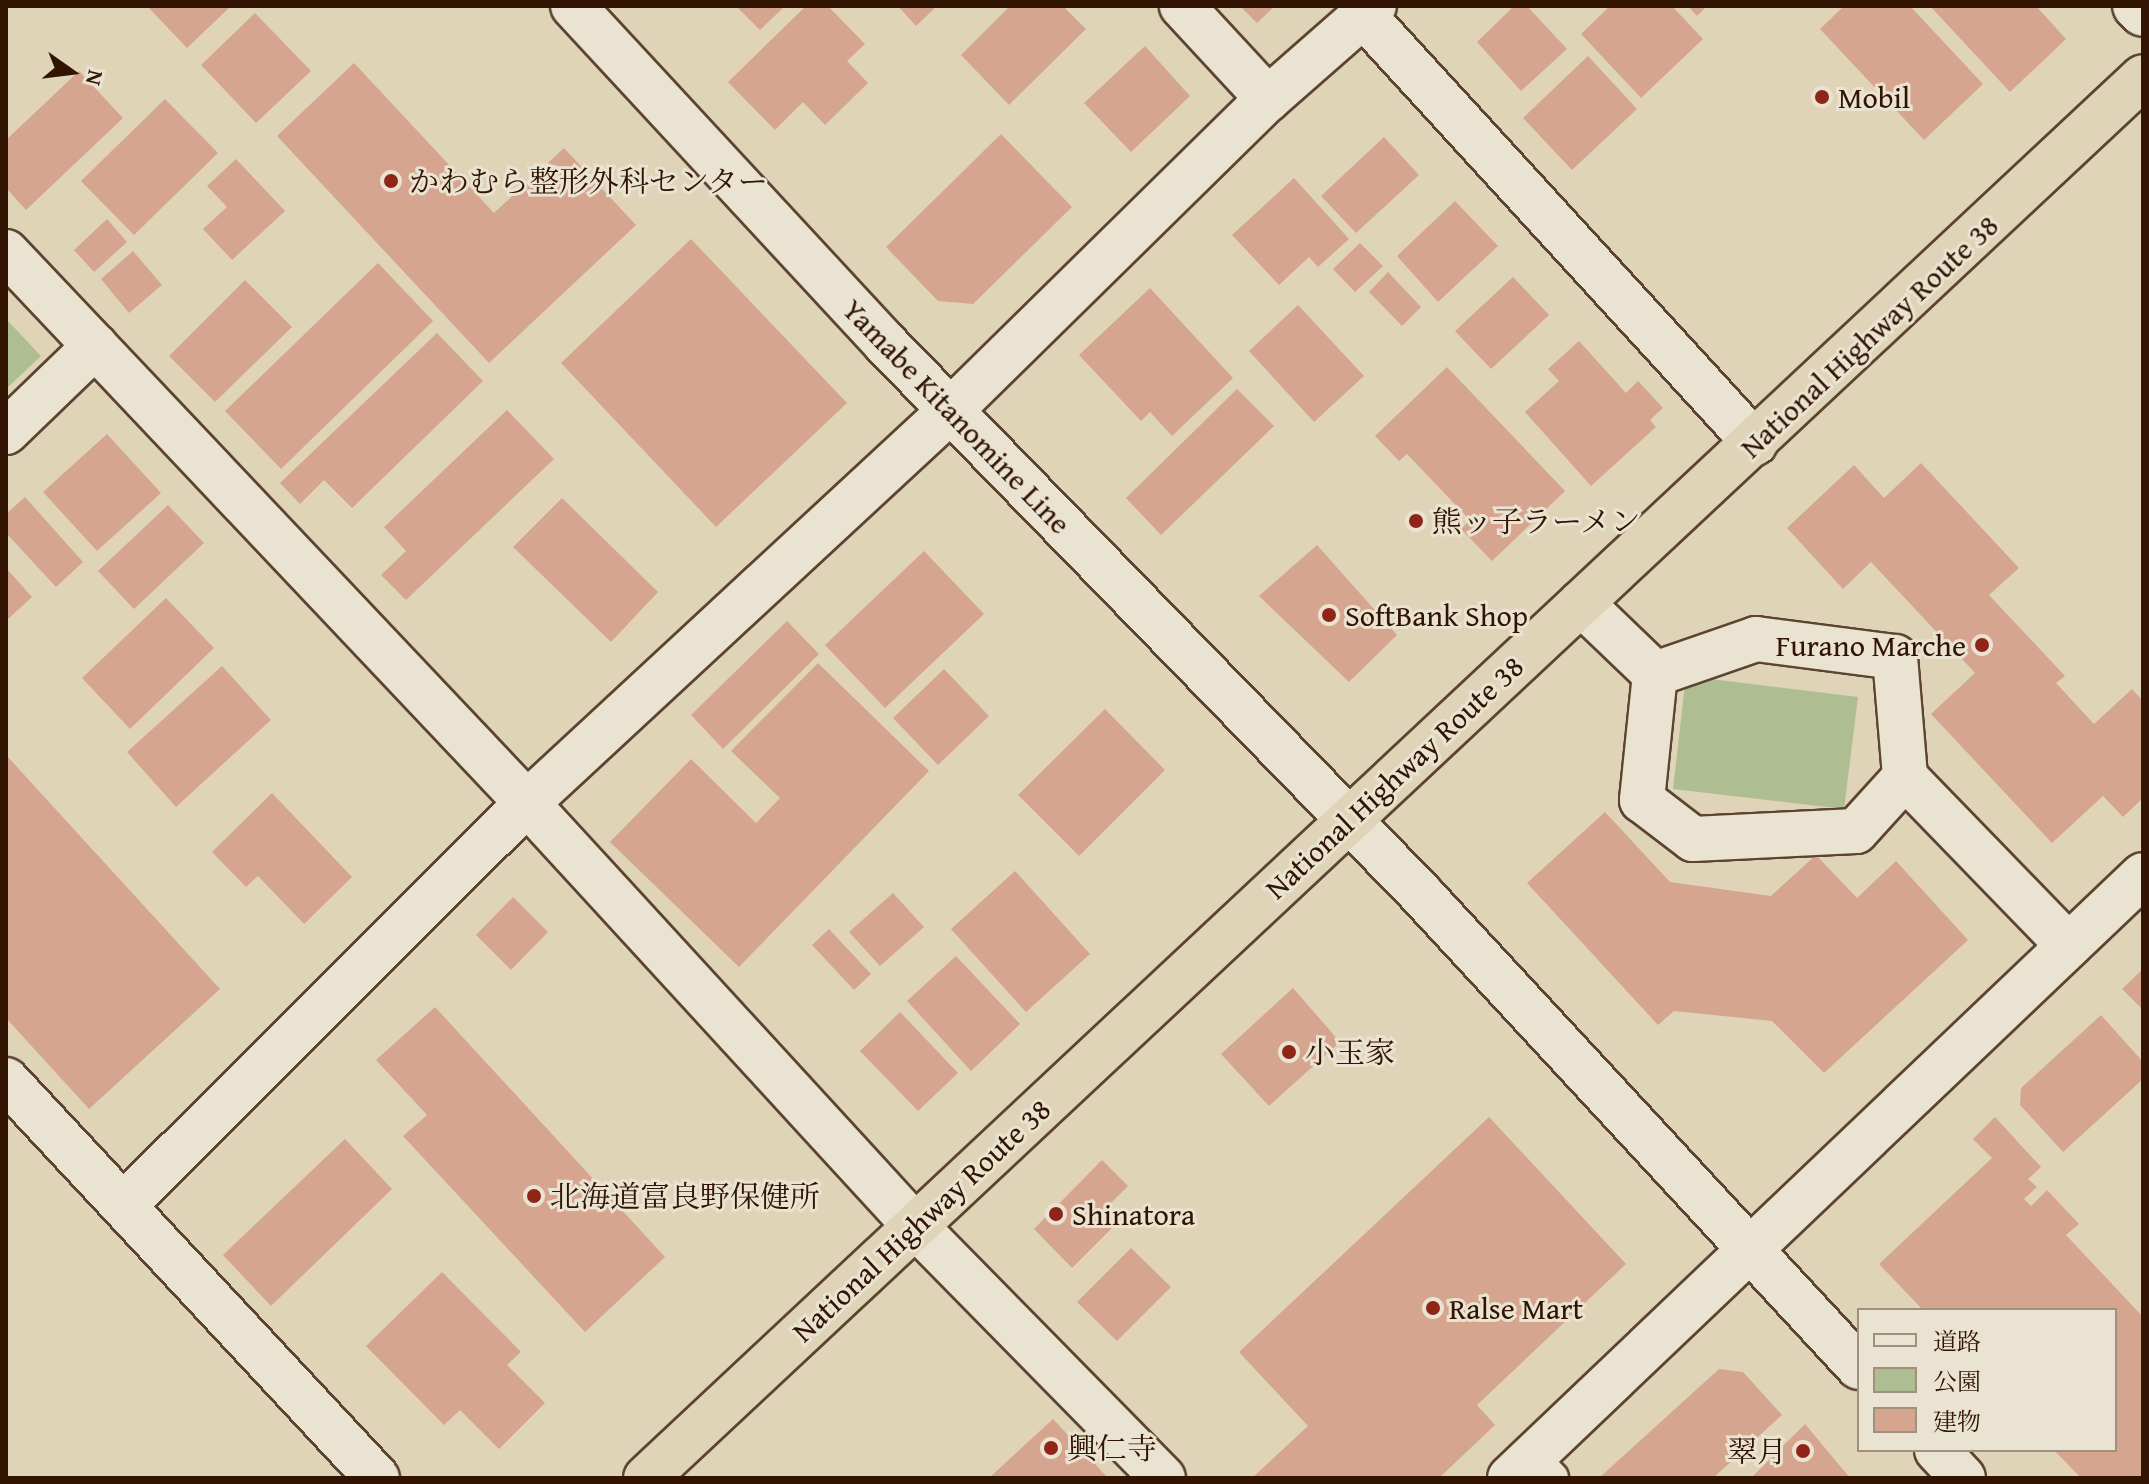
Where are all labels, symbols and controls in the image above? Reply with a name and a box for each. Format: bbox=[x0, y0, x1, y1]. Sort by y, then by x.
north arrow bbox=[32, 32, 112, 112]
text: N bbox=[78, 67, 113, 89]
place label: Mobil bbox=[1838, 79, 1910, 115]
marker: Mobil bbox=[1813, 88, 1831, 106]
place label: かわむら整形外科センター bbox=[409, 163, 769, 199]
marker: かわむら整形外科センター bbox=[380, 170, 402, 192]
street label: National Highway Route 38 bbox=[1732, 207, 2006, 465]
street label: Yamabe Kitanomine Line bbox=[835, 291, 1079, 541]
place label: 熊ッ子ラーメン bbox=[1432, 503, 1642, 539]
marker: 熊ッ子ラーメン bbox=[1407, 512, 1425, 530]
place label: SoftBank Shop bbox=[1345, 597, 1528, 633]
marker: SoftBank Shop bbox=[1320, 606, 1338, 624]
place label: Furano Marche bbox=[1776, 627, 1966, 663]
marker: Furano Marche bbox=[1973, 636, 1991, 654]
street label: National Highway Route 38 bbox=[1257, 648, 1531, 906]
place label: 小玉家 bbox=[1305, 1034, 1395, 1070]
marker: 小玉家 bbox=[1280, 1043, 1298, 1061]
street label: National Highway Route 38 bbox=[784, 1091, 1058, 1349]
place label: 北海道富良野保健所 bbox=[550, 1178, 820, 1214]
marker: 北海道富良野保健所 bbox=[525, 1187, 543, 1205]
place label: Shinatora bbox=[1072, 1196, 1195, 1232]
marker: Shinatora bbox=[1047, 1205, 1065, 1223]
place label: Ralse Mart bbox=[1449, 1290, 1583, 1326]
marker: Ralse Mart bbox=[1424, 1299, 1442, 1317]
legend bbox=[1857, 1308, 2117, 1452]
text: 道路 bbox=[1933, 1324, 1981, 1359]
text: 公園 bbox=[1933, 1364, 1981, 1399]
text: 建物 bbox=[1933, 1404, 1981, 1439]
place label: 興仁寺 bbox=[1067, 1430, 1157, 1466]
place label: 翠月 bbox=[1727, 1433, 1787, 1469]
marker: 興仁寺 bbox=[1042, 1439, 1060, 1457]
marker: 翠月 bbox=[1794, 1442, 1812, 1460]

